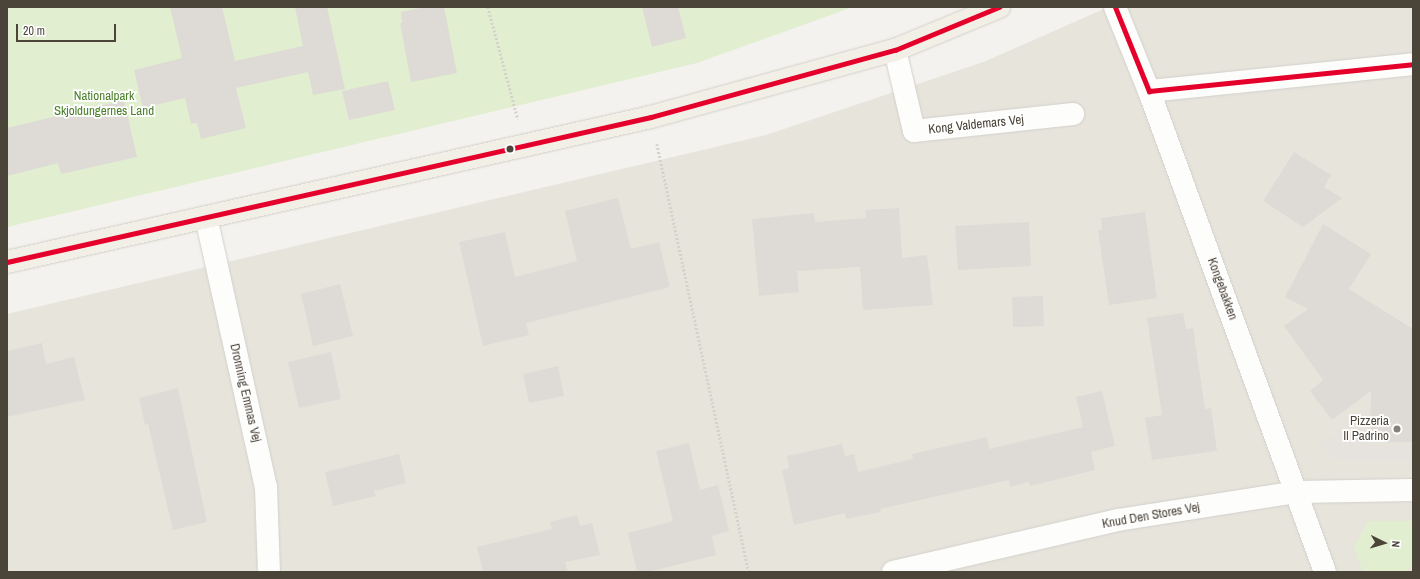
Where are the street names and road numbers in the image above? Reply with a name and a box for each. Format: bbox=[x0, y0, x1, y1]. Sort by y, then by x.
street label: Kong Valdemars Vej bbox=[928, 112, 1024, 138]
street label: Kongebakken bbox=[1204, 256, 1240, 322]
street label: Dronning Emmas Vej bbox=[226, 342, 264, 444]
street label: Knud Den Stores Vej bbox=[1101, 500, 1201, 532]

